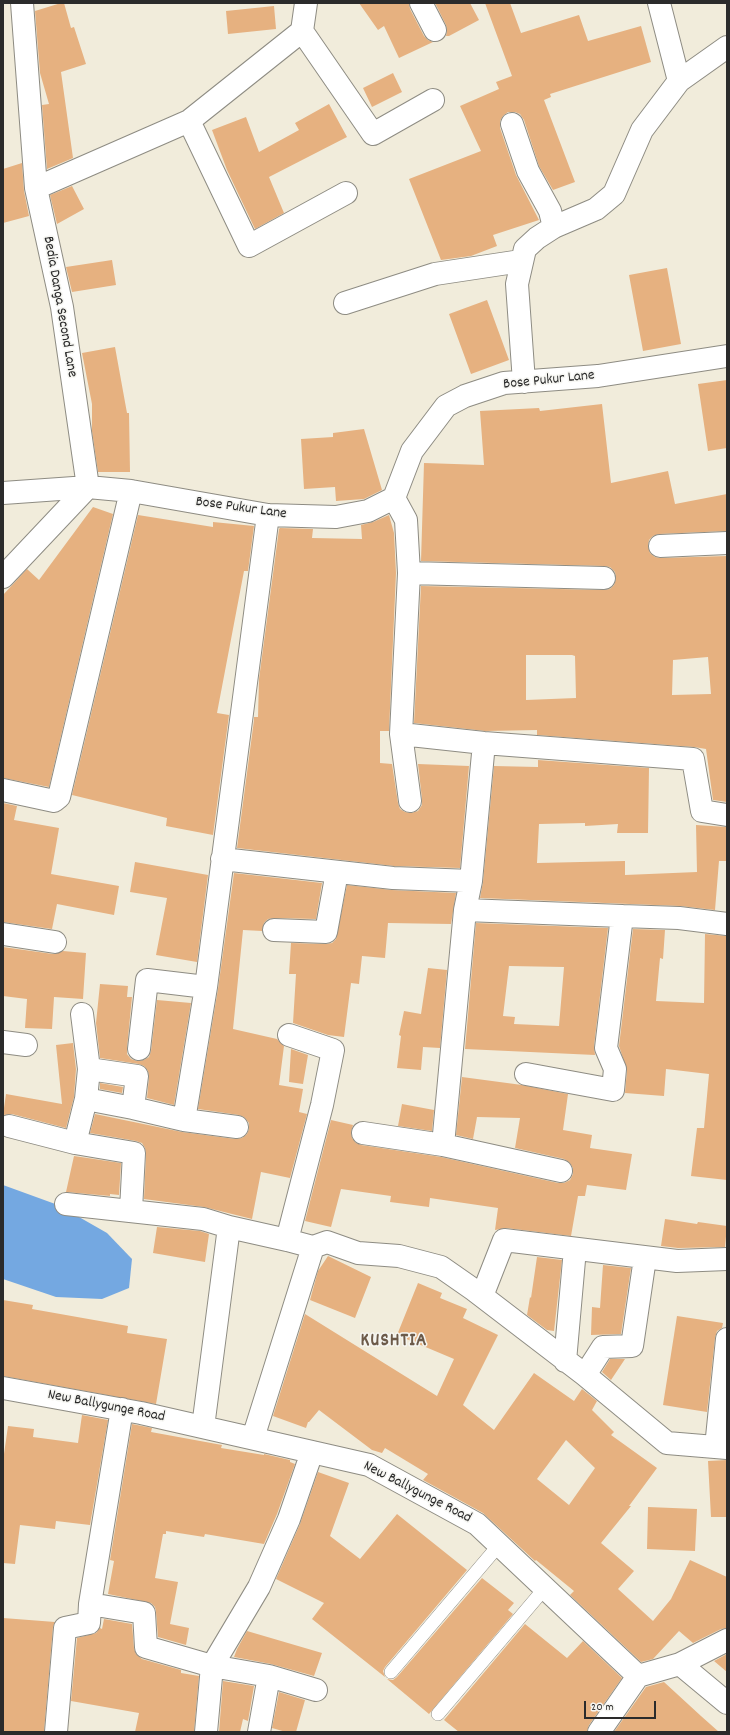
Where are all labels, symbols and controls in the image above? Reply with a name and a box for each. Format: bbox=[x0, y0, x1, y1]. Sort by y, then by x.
street label: Bedia Danga Second Lane bbox=[38, 235, 80, 379]
street label: Bose Pukur Lane bbox=[502, 367, 596, 395]
street label: Bose Pukur Lane bbox=[194, 494, 288, 524]
district label: KUSHTIA bbox=[361, 1331, 427, 1353]
street label: New Ballygunge Road bbox=[46, 1387, 166, 1427]
street label: New Ballygunge Road bbox=[360, 1458, 474, 1528]
scale bar bbox=[586, 1693, 658, 1719]
text: 20 m bbox=[591, 1699, 614, 1716]

